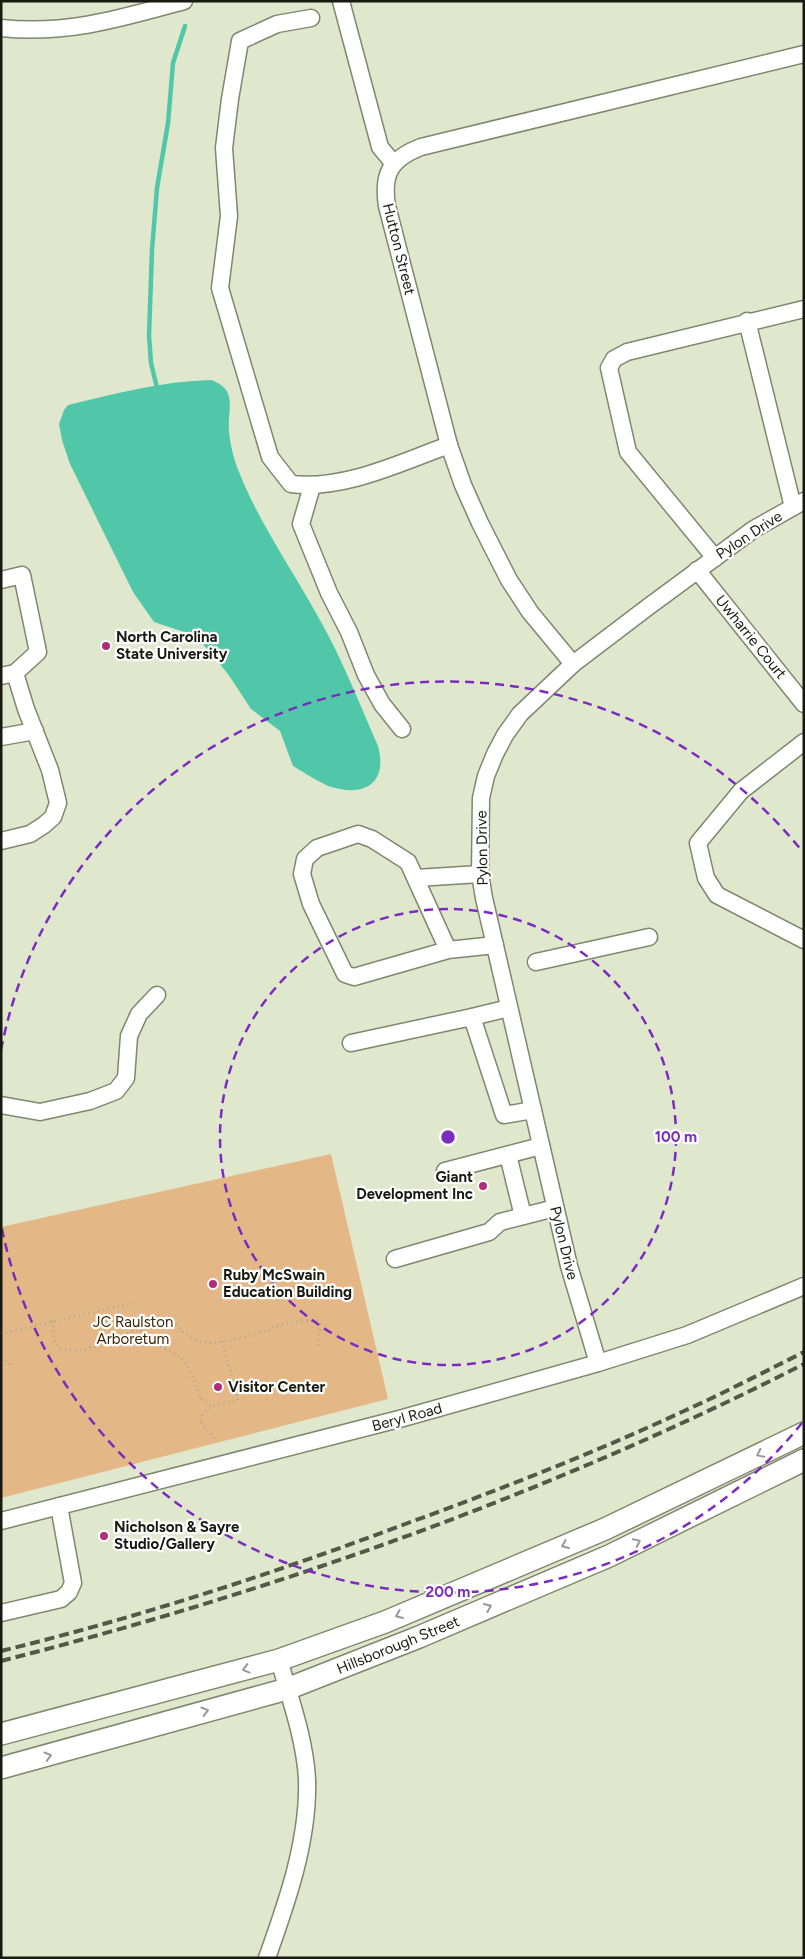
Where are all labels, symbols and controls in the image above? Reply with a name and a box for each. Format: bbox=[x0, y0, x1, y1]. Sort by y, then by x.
street label: Hutton Street bbox=[379, 201, 419, 297]
street label: Pylon Drive bbox=[713, 507, 785, 563]
street label: Uwharrie Court bbox=[712, 591, 790, 683]
place label: North Carolina State University bbox=[116, 628, 228, 663]
marker: North Carolina State University bbox=[100, 640, 112, 652]
street label: Pylon Drive bbox=[472, 810, 492, 886]
centre of rings bbox=[439, 1128, 457, 1146]
text: 100 m bbox=[655, 1128, 697, 1146]
place label: Giant Development Inc bbox=[356, 1168, 473, 1203]
marker: Giant Development Inc bbox=[477, 1180, 489, 1192]
street label: Pylon Drive bbox=[546, 1204, 582, 1282]
place label: Ruby McSwain Education Building bbox=[223, 1266, 352, 1301]
marker: Ruby McSwain Education Building bbox=[207, 1278, 219, 1290]
park label: JC Raulston Arboretum bbox=[93, 1313, 173, 1348]
place label: Visitor Center bbox=[228, 1378, 325, 1396]
marker: Visitor Center bbox=[212, 1381, 224, 1393]
street label: Beryl Road bbox=[370, 1399, 444, 1435]
one-way arrow bbox=[756, 1448, 765, 1458]
place label: Nicholson & Sayre Studio/Gallery bbox=[114, 1518, 240, 1553]
marker: Nicholson & Sayre Studio/Gallery bbox=[98, 1530, 110, 1542]
one-way arrow bbox=[632, 1538, 641, 1548]
one-way arrow bbox=[561, 1539, 570, 1550]
text: 200 m bbox=[426, 1583, 470, 1601]
one-way arrow bbox=[483, 1603, 492, 1614]
one-way arrow bbox=[395, 1609, 404, 1620]
street label: Hillsborough Street bbox=[334, 1612, 462, 1678]
one-way arrow bbox=[242, 1663, 251, 1674]
one-way arrow bbox=[200, 1706, 209, 1717]
one-way arrow bbox=[44, 1751, 52, 1761]

